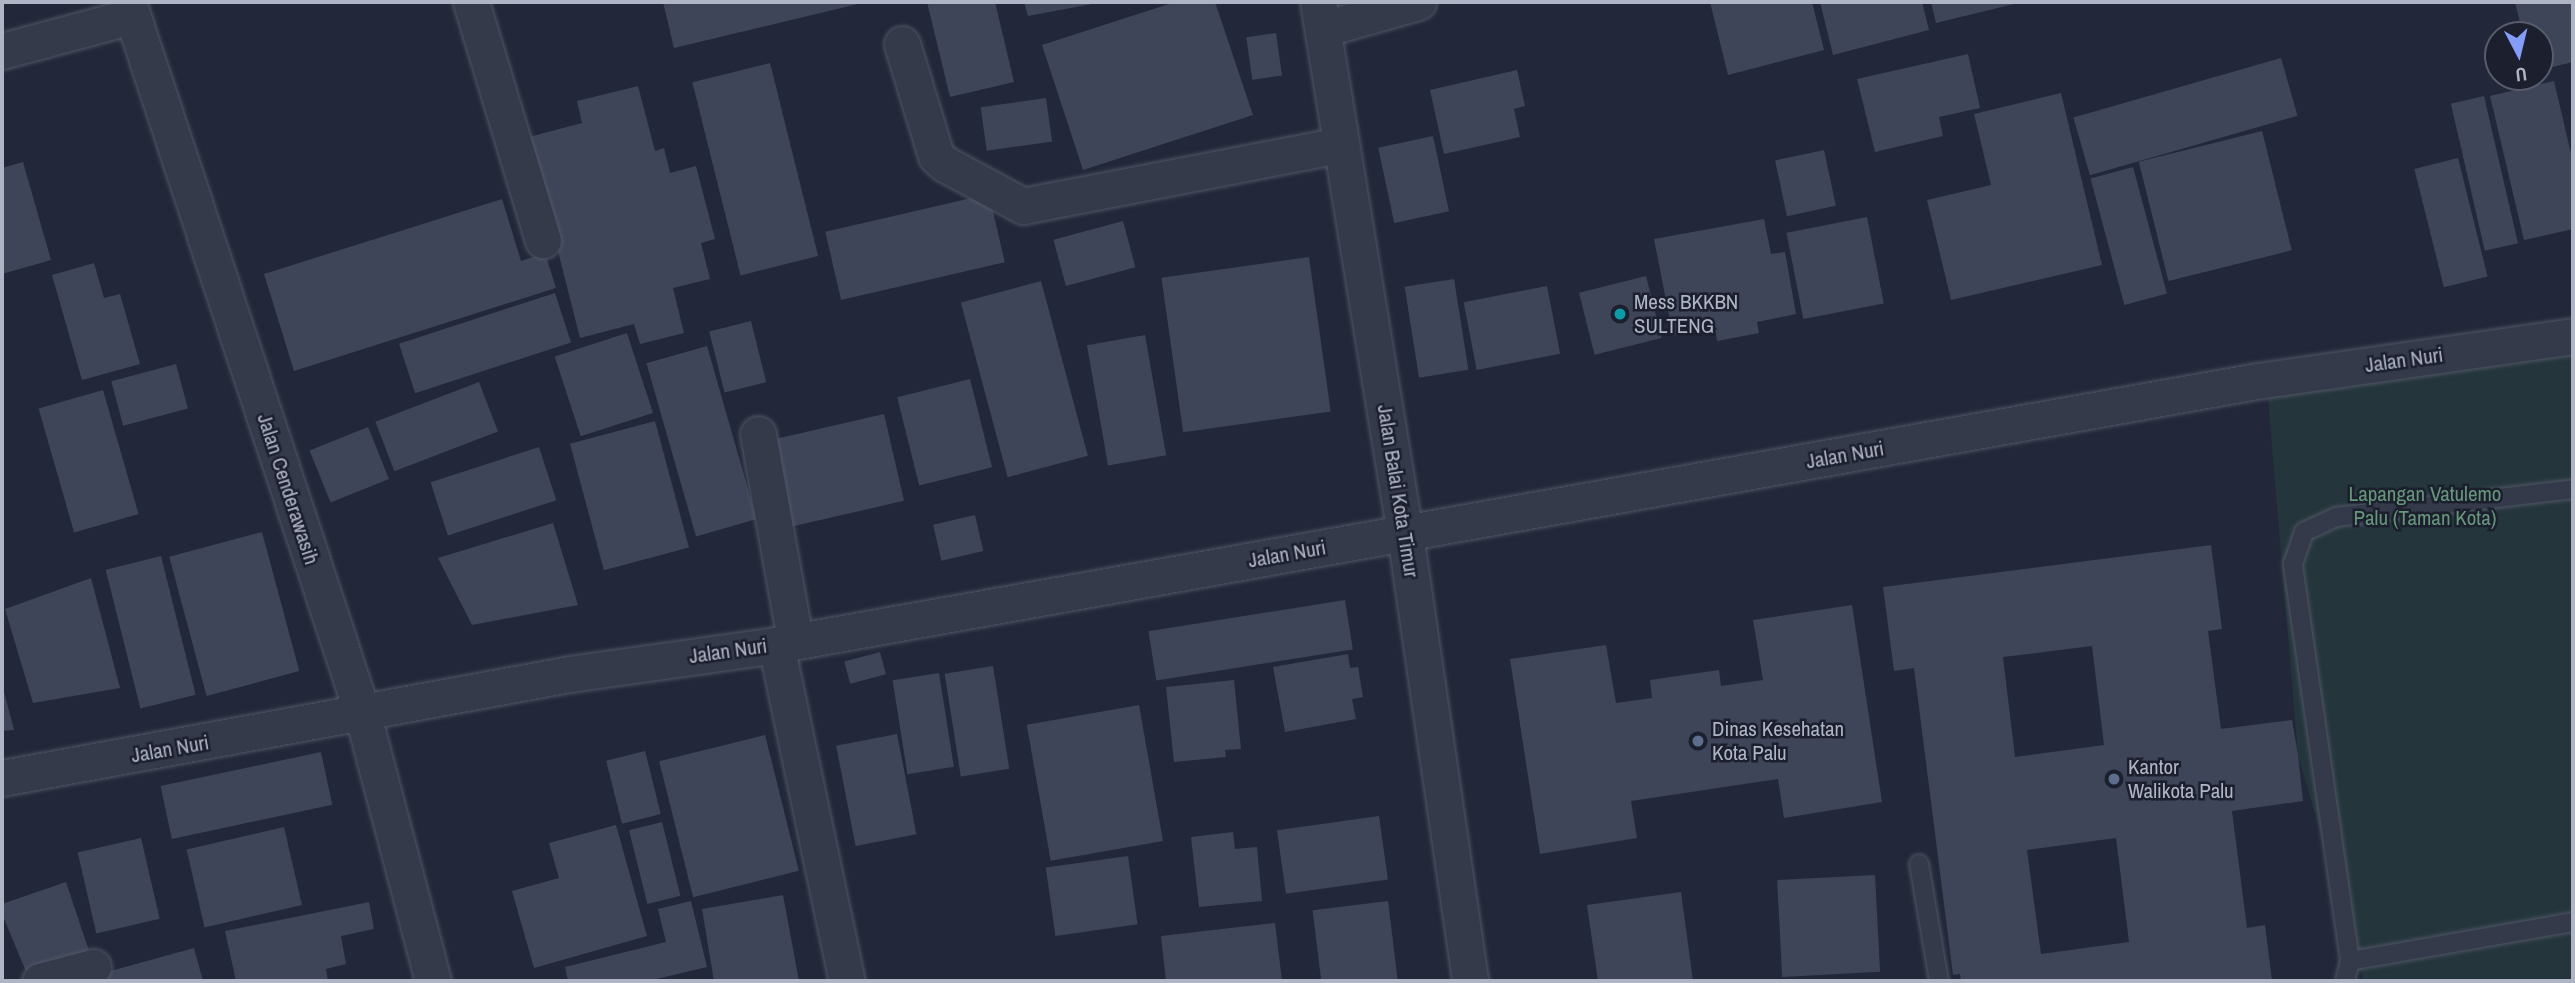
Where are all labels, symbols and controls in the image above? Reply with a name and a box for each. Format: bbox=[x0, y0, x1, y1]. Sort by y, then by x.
north arrow bbox=[2484, 21, 2554, 91]
text: U bbox=[2514, 61, 2528, 88]
place label: Mess BKKBN SULTENG bbox=[1634, 289, 1738, 339]
marker: Mess BKKBN SULTENG bbox=[1612, 306, 1628, 322]
street label: Jalan Nuri bbox=[2363, 342, 2445, 378]
street label: Jalan Balai Kota Timur bbox=[1372, 403, 1424, 579]
street label: Jalan Cenderawasih bbox=[252, 410, 324, 568]
street label: Jalan Nuri bbox=[1804, 436, 1886, 474]
park label: Lapangan Vatulemo Palu (Taman Kota) bbox=[2349, 481, 2501, 531]
street label: Jalan Nuri bbox=[1246, 535, 1328, 573]
street label: Jalan Nuri bbox=[687, 633, 769, 669]
place label: Dinas Kesehatan Kota Palu bbox=[1712, 716, 1844, 766]
street label: Jalan Nuri bbox=[129, 730, 211, 768]
marker: Dinas Kesehatan Kota Palu bbox=[1690, 733, 1706, 749]
place label: Kantor Walikota Palu bbox=[2128, 754, 2234, 804]
marker: Kantor Walikota Palu bbox=[2106, 771, 2122, 787]

